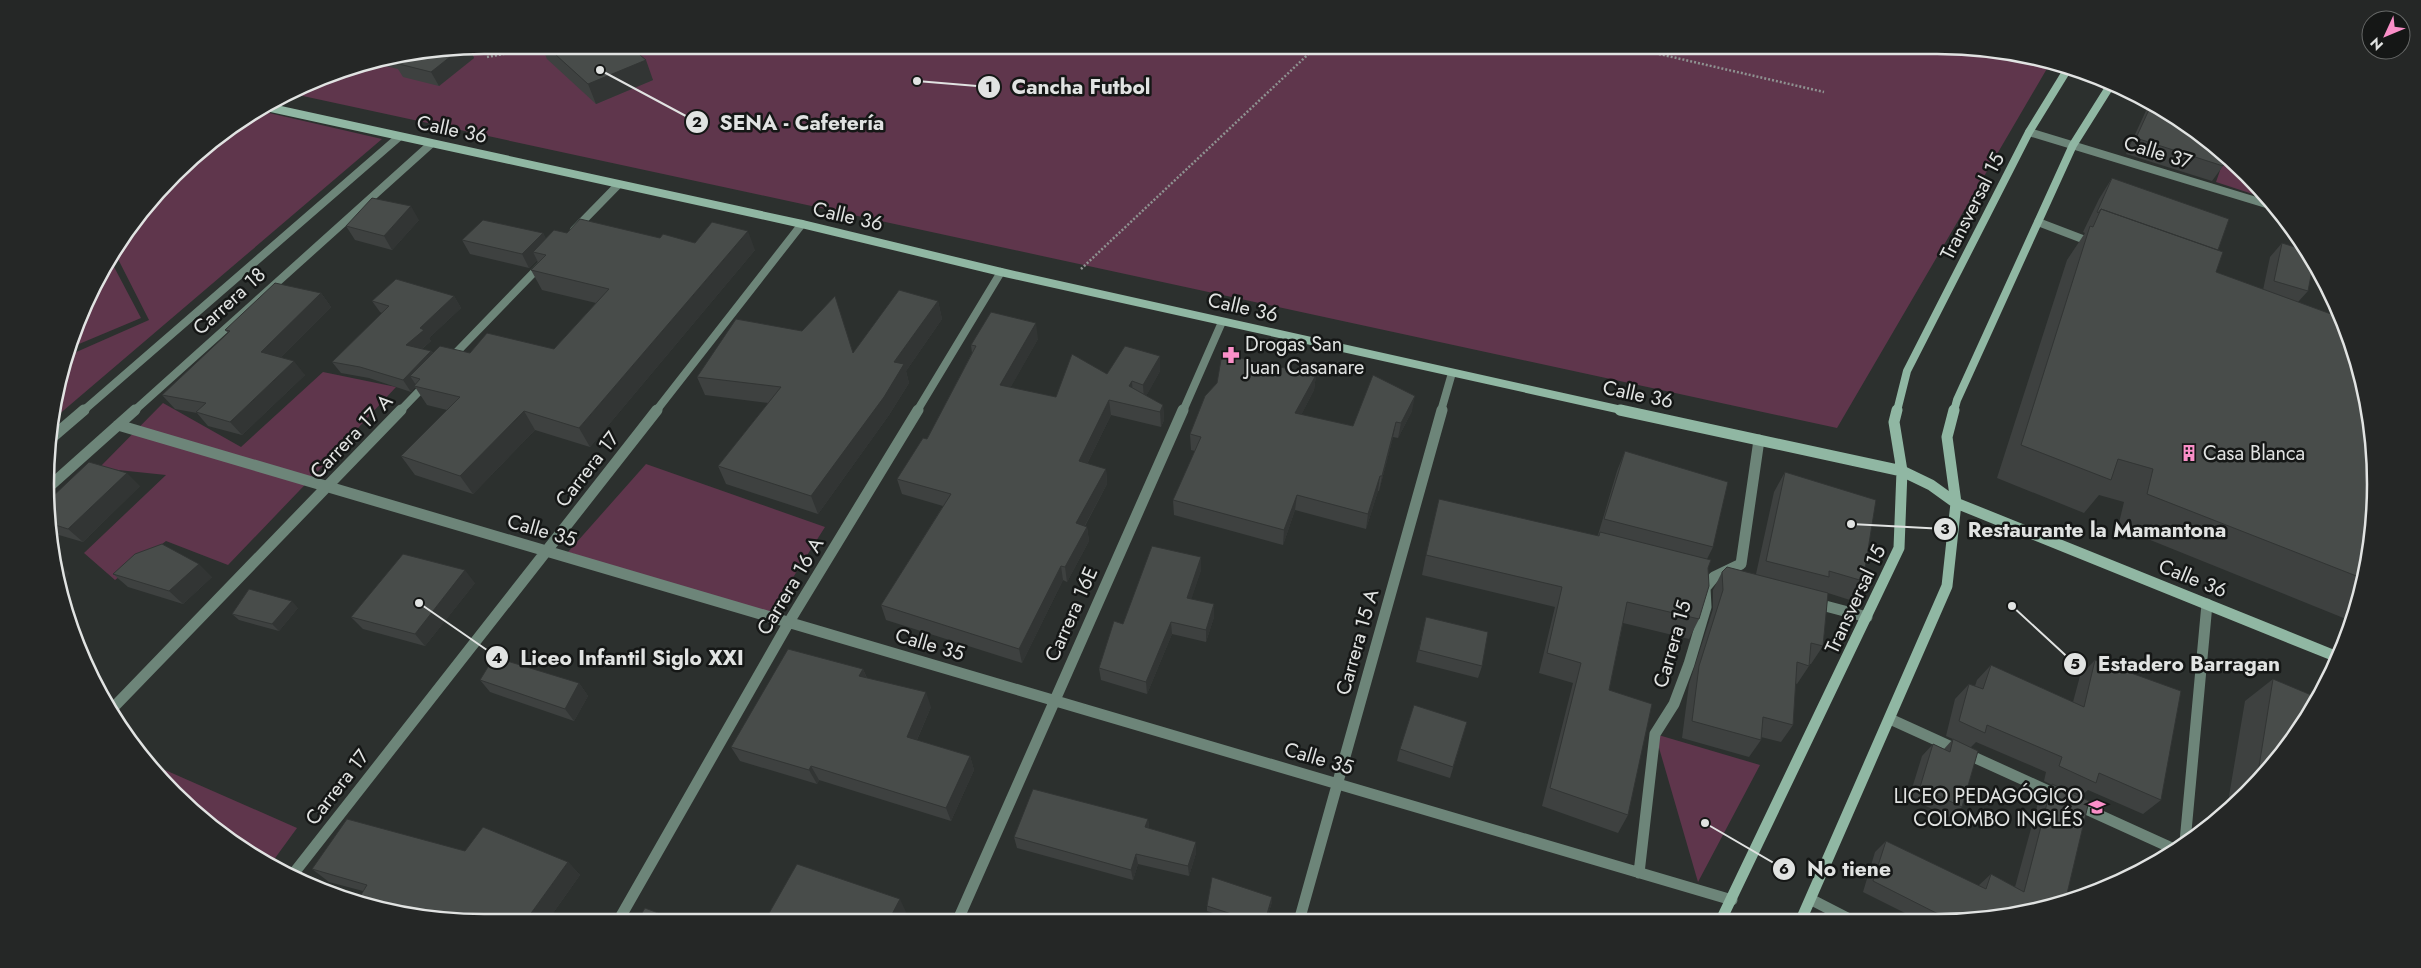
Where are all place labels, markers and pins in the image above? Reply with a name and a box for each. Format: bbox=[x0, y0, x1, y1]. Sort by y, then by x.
callout: Cancha Futbol bbox=[977, 69, 1161, 105]
callout: SENA - Cafetería bbox=[684, 104, 894, 140]
place label: Drogas San Juan Casanare bbox=[1242, 330, 1364, 382]
pharmacy icon: Drogas San Juan Casanare bbox=[1221, 345, 1241, 365]
place label: Casa Blanca bbox=[2203, 439, 2305, 468]
building icon: Casa Blanca bbox=[2179, 443, 2199, 463]
callout: Restaurante la Mamantona bbox=[1933, 511, 2237, 547]
callout: Liceo Infantil Siglo XXI bbox=[485, 639, 753, 675]
callout: Estadero Barragan bbox=[2063, 646, 2290, 682]
place label: LICEO PEDAGÓGICO COLOMBO INGLÉS bbox=[1894, 782, 2083, 834]
school or university icon: LICEO PEDAGÓGICO COLOMBO INGLÉS bbox=[2087, 797, 2107, 817]
callout: No tiene bbox=[1772, 851, 1901, 887]

